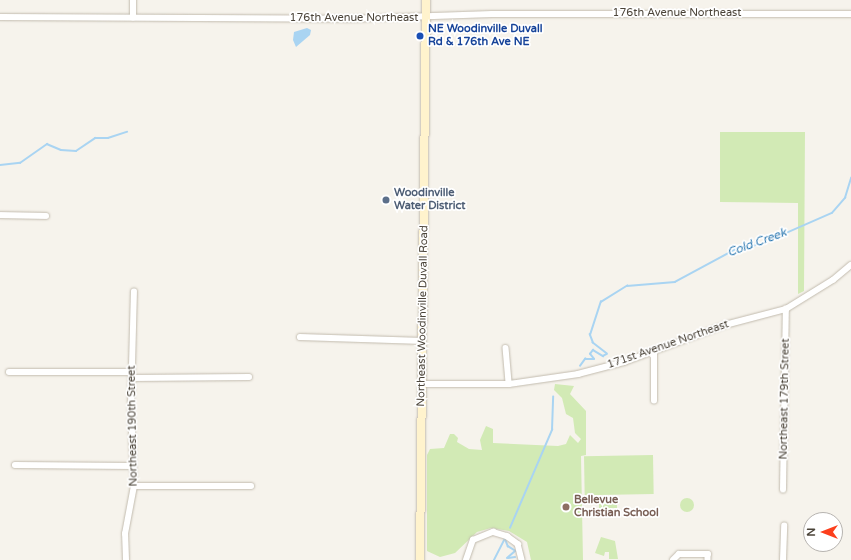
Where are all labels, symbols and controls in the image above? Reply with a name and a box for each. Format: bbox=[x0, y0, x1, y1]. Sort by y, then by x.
street label: 176th Avenue Northeast bbox=[612, 6, 742, 20]
street label: 176th Avenue Northeast bbox=[289, 11, 419, 25]
place label: NE Woodinville Duvall Rd & 176th Ave NE bbox=[428, 23, 542, 49]
marker: NE Woodinville Duvall Rd & 176th Ave NE bbox=[415, 31, 425, 41]
place label: Woodinville Water District bbox=[394, 187, 465, 213]
marker: Woodinville Water District bbox=[381, 195, 391, 205]
street label: Northeast Woodinville Duvall Road bbox=[415, 225, 431, 407]
water label: Cold Creek bbox=[725, 226, 789, 260]
street label: 171st Avenue Northeast bbox=[606, 318, 730, 372]
street label: Northeast 179th Street bbox=[777, 338, 793, 460]
street label: Northeast 190th Street bbox=[125, 365, 141, 487]
place label: Bellevue Christian School bbox=[574, 494, 659, 520]
marker: Bellevue Christian School bbox=[561, 502, 571, 512]
north arrow bbox=[803, 512, 843, 552]
text: N bbox=[805, 528, 818, 536]

